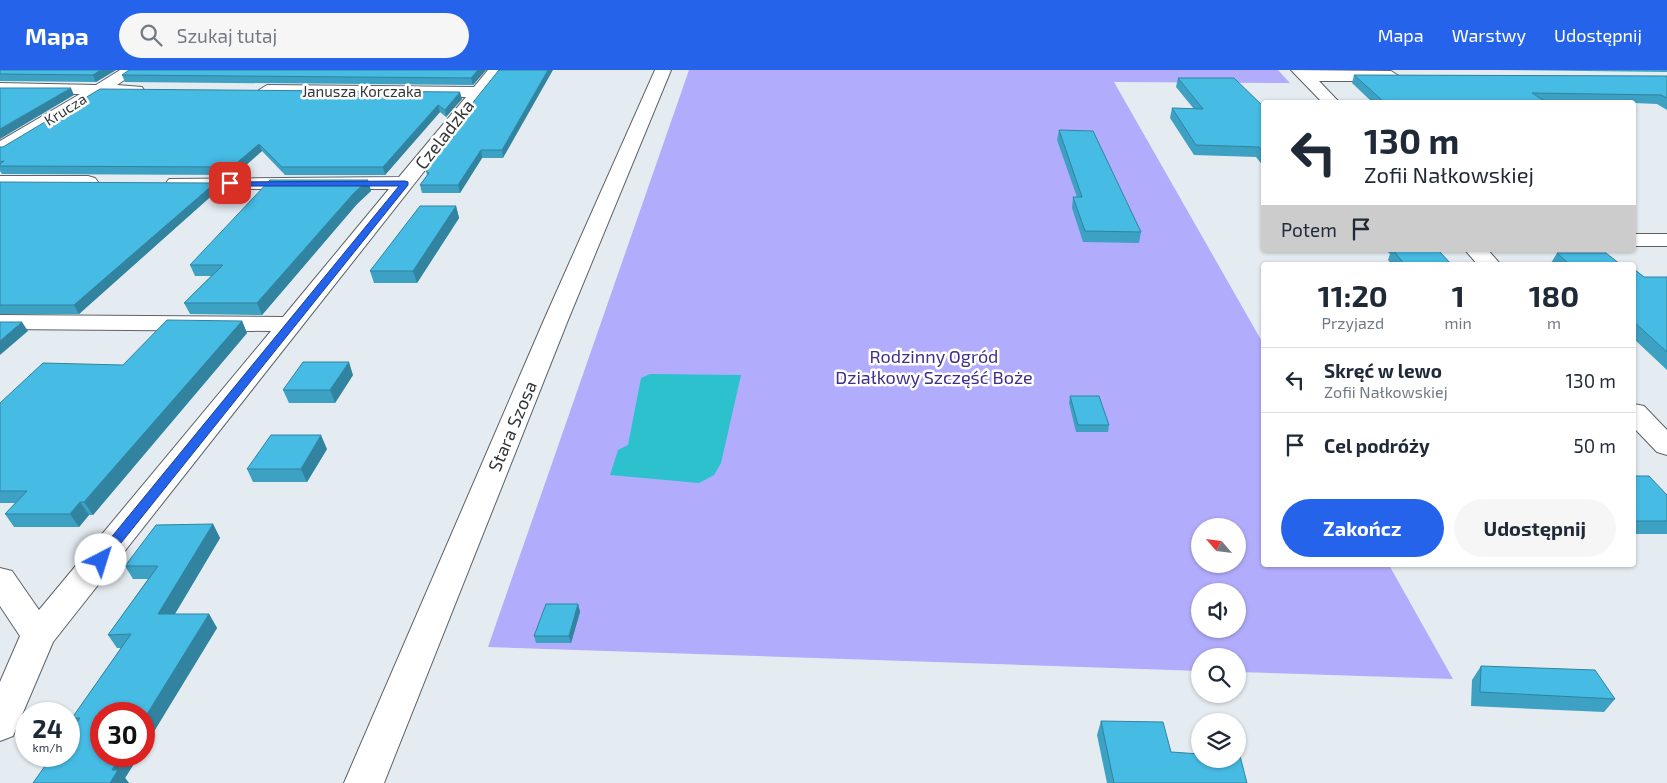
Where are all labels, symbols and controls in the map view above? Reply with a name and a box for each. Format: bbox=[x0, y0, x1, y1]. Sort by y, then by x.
search box bbox=[119, 13, 469, 58]
text: Mapa bbox=[25, 21, 89, 50]
icon: search bbox=[137, 21, 165, 49]
text: Szukaj tutaj bbox=[177, 24, 277, 47]
text: Mapa bbox=[1378, 24, 1424, 46]
text: Warstwy bbox=[1452, 24, 1526, 46]
text: Udostępnij bbox=[1554, 24, 1642, 46]
street label: Janusza Korczaka bbox=[302, 82, 422, 100]
street label: Krucza bbox=[40, 89, 90, 129]
street label: Czeladzka bbox=[410, 95, 478, 173]
text: 130 m bbox=[1364, 119, 1459, 161]
icon: left bbox=[1281, 120, 1346, 185]
text: Zofii Nałkowskiej bbox=[1364, 161, 1534, 187]
pin bbox=[209, 162, 251, 204]
icon: arrive bbox=[216, 169, 244, 197]
icon: arrive bbox=[1347, 215, 1375, 243]
text: Potem bbox=[1281, 218, 1337, 241]
text: 11:20 bbox=[1318, 277, 1388, 313]
text: 1 bbox=[1452, 277, 1465, 313]
text: 180 bbox=[1529, 277, 1579, 313]
text: Przyjazd bbox=[1321, 313, 1384, 332]
text: min bbox=[1445, 313, 1472, 332]
text: m bbox=[1547, 313, 1561, 332]
park label: Rodzinny Ogród Działkowy Szczęść Boże bbox=[835, 345, 1033, 388]
text: Skręć w lewo bbox=[1324, 359, 1442, 382]
icon: left bbox=[1281, 366, 1309, 394]
text: 130 m bbox=[1566, 369, 1616, 392]
street label: Stara Szosa bbox=[483, 377, 541, 475]
text: Zofii Nałkowskiej bbox=[1324, 382, 1448, 401]
icon: arrive bbox=[1281, 431, 1309, 459]
text: Cel podróży bbox=[1324, 434, 1430, 457]
text: 50 m bbox=[1573, 434, 1616, 457]
button: Zakończ bbox=[1281, 499, 1444, 557]
button: Udostępnij bbox=[1454, 499, 1616, 557]
north arrow bbox=[1191, 518, 1246, 572]
map controls bbox=[1191, 518, 1246, 768]
position arrow bbox=[74, 533, 126, 585]
button: sound bbox=[1191, 583, 1246, 638]
button: search bbox=[1191, 648, 1246, 703]
speed limit sign: 30 bbox=[90, 702, 155, 767]
text: 24 bbox=[32, 713, 63, 743]
button: layers bbox=[1191, 713, 1246, 768]
text: km/h bbox=[33, 740, 62, 754]

